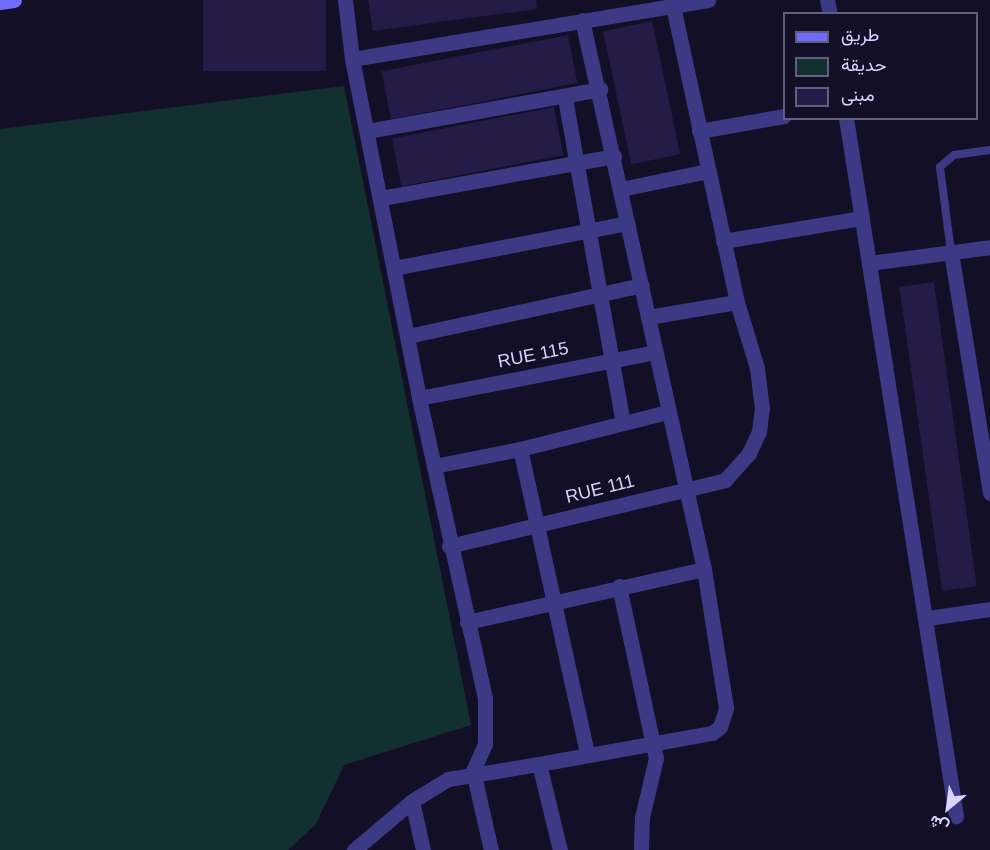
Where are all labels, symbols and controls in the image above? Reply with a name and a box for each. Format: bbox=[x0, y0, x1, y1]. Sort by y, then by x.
legend bbox=[783, 12, 978, 120]
text: طريق bbox=[841, 25, 879, 45]
text: حديقة bbox=[841, 55, 887, 75]
text: مبنى bbox=[841, 85, 875, 105]
street label: RUE 115 bbox=[496, 338, 570, 372]
street label: RUE 111 bbox=[563, 470, 637, 508]
north arrow bbox=[918, 778, 978, 838]
text: ش bbox=[927, 812, 952, 836]

